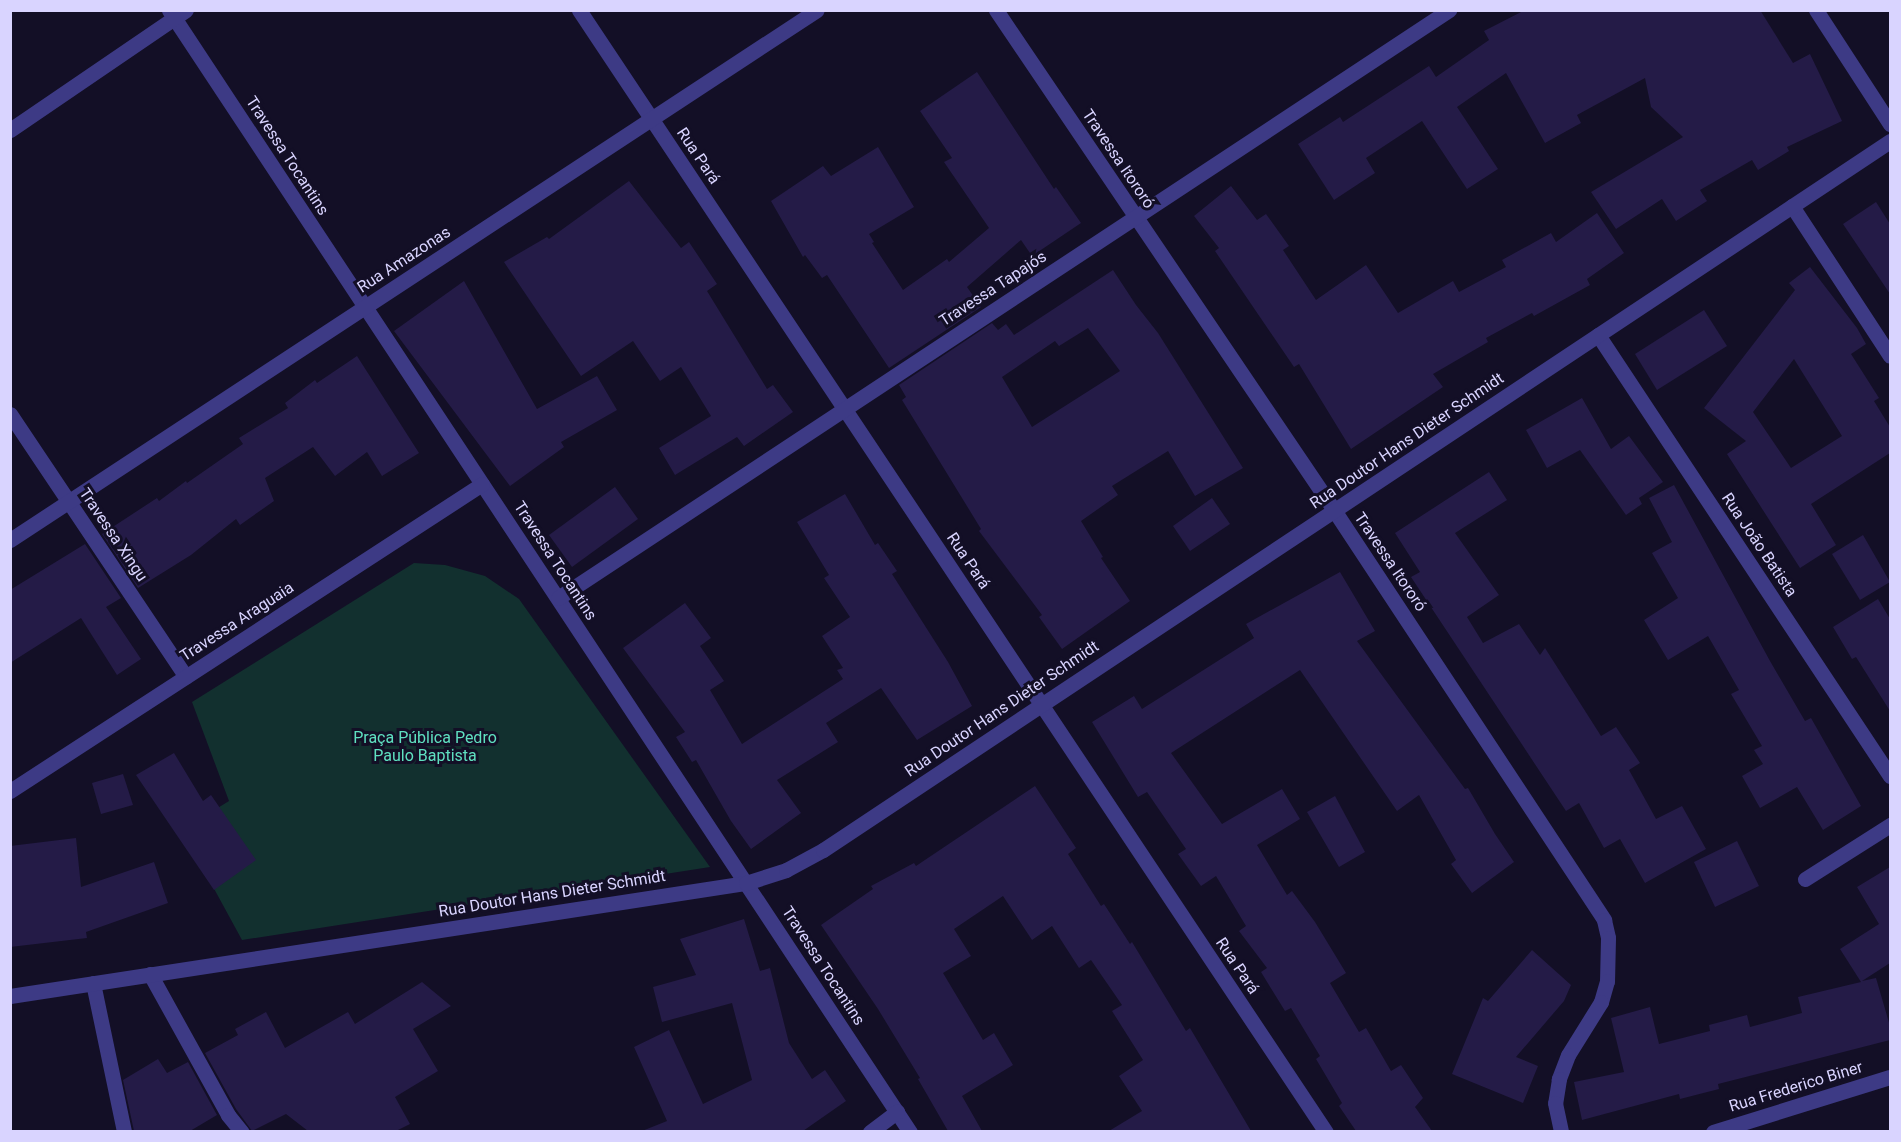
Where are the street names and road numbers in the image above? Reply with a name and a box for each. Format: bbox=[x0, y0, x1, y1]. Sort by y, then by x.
street label: Travessa Tocantins bbox=[241, 93, 333, 219]
street label: Travessa Itororó bbox=[1078, 106, 1158, 212]
street label: Rua Pará bbox=[672, 124, 724, 188]
street label: Rua Amazonas bbox=[354, 223, 454, 297]
street label: Travessa Tapajós bbox=[936, 247, 1050, 331]
street label: Rua Doutor Hans Dieter Schmidt bbox=[1307, 369, 1507, 513]
street label: Travessa Xingu bbox=[75, 485, 151, 585]
street label: Rua João Batista bbox=[1717, 489, 1801, 601]
street label: Travessa Tocantins bbox=[509, 498, 601, 624]
street label: Travessa Itororó bbox=[1350, 509, 1430, 615]
street label: Rua Pará bbox=[942, 529, 994, 593]
street label: Travessa Araguaia bbox=[177, 578, 297, 666]
street label: Rua Doutor Hans Dieter Schmidt bbox=[902, 637, 1102, 781]
street label: Rua Doutor Hans Dieter Schmidt bbox=[437, 867, 667, 921]
street label: Travessa Tocantins bbox=[777, 903, 869, 1029]
street label: Rua Pará bbox=[1211, 934, 1263, 998]
street label: Rua Frederico Biner bbox=[1727, 1058, 1865, 1116]

